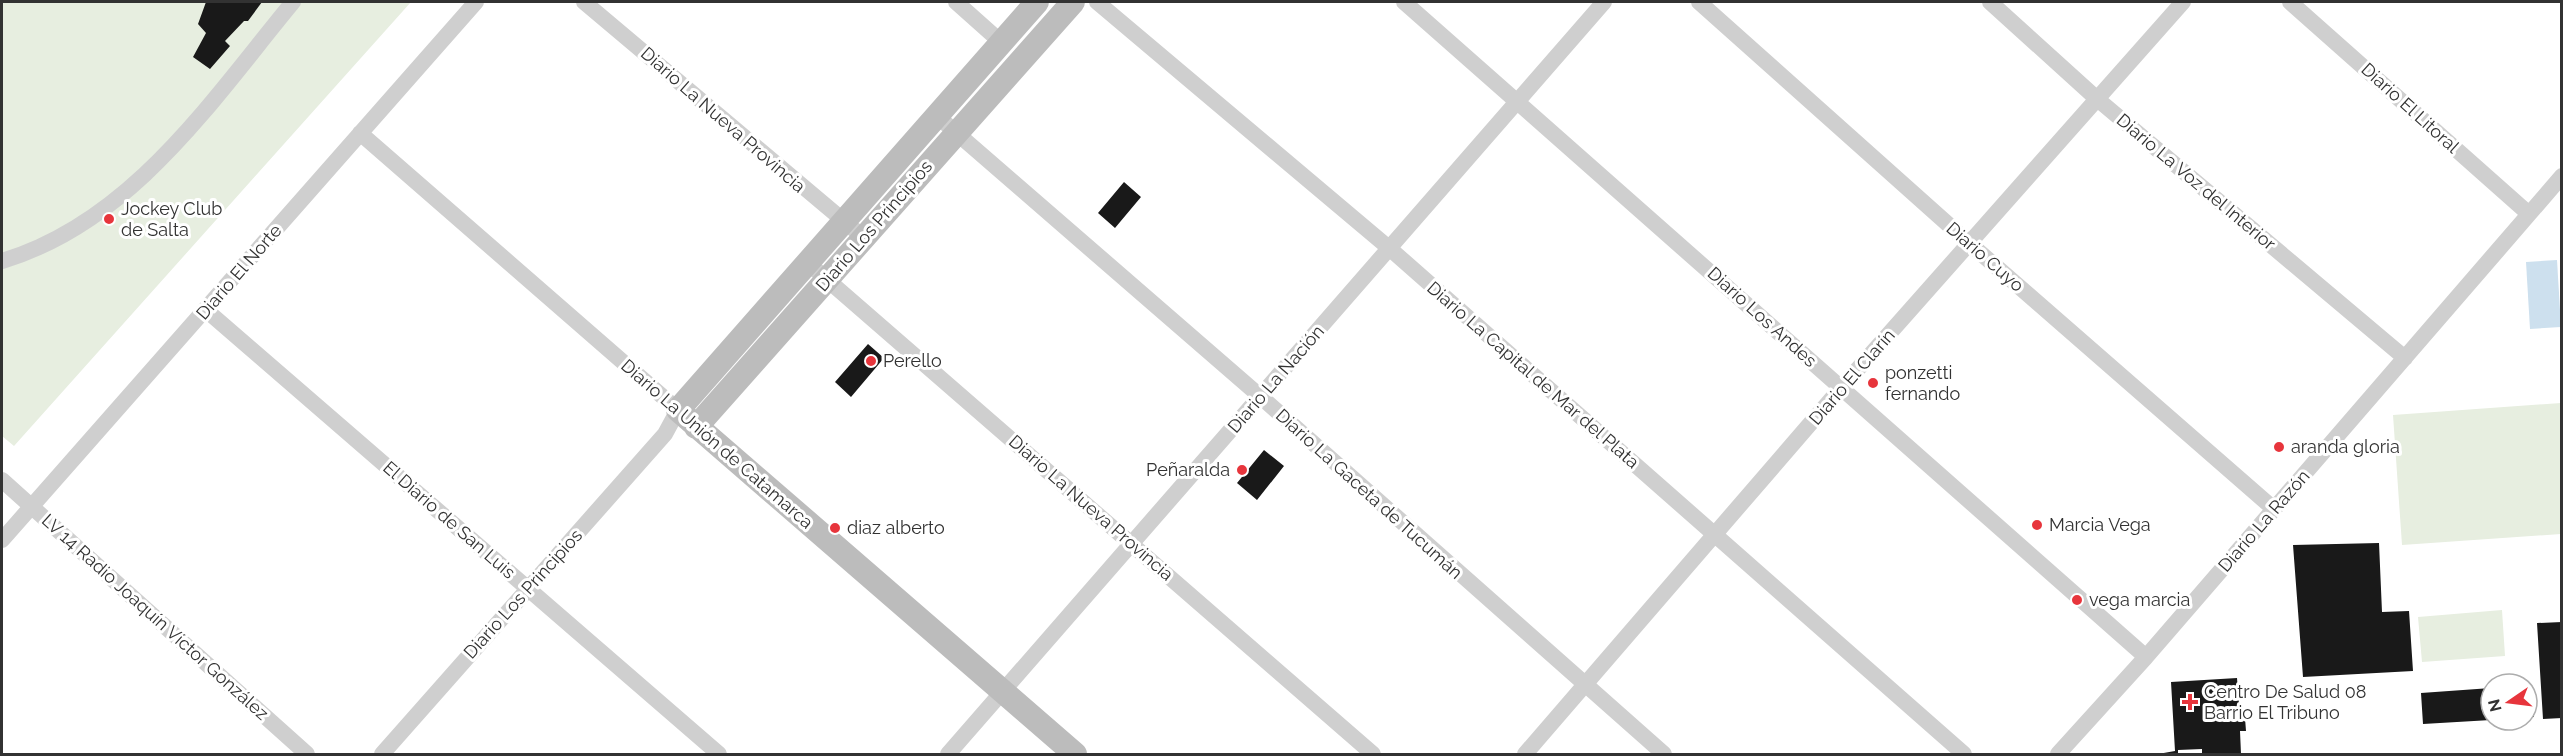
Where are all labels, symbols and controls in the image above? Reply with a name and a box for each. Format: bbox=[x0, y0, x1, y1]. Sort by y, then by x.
street label: Diario La Nueva Provincia bbox=[637, 43, 810, 197]
street label: Diario El Litoral bbox=[2357, 58, 2464, 157]
street label: Diario La Voz del Interior bbox=[2113, 109, 2280, 255]
street label: Diario Los Principios bbox=[811, 156, 936, 295]
place label: Jockey Club de Salta bbox=[121, 198, 222, 240]
marker: Jockey Club de Salta bbox=[102, 212, 116, 226]
street label: Diario Cuyo bbox=[1942, 217, 2028, 296]
street label: Diario El Norte bbox=[192, 219, 286, 324]
street label: Diario Los Andes bbox=[1704, 262, 1821, 371]
street label: Diario La Capital de Mar del Plata bbox=[1423, 277, 1644, 472]
street label: Diario La Nación bbox=[1223, 321, 1328, 437]
street label: Diario El Clarín bbox=[1804, 325, 1899, 429]
place label: Perello bbox=[883, 350, 942, 371]
marker: Perello bbox=[864, 354, 878, 368]
street label: Diario La Unión de Catamarca bbox=[617, 355, 817, 533]
place label: ponzetti fernando bbox=[1885, 362, 1961, 404]
marker: ponzetti fernando bbox=[1866, 376, 1880, 390]
street label: Diario La Gaceta de Tucumán bbox=[1272, 404, 1467, 583]
street label: Diario La Nueva Provincia bbox=[1005, 431, 1178, 585]
place label: aranda gloria bbox=[2291, 436, 2400, 457]
marker: aranda gloria bbox=[2272, 440, 2286, 454]
street label: El Diario de San Luis bbox=[379, 457, 520, 583]
place label: Peñaralda bbox=[1146, 459, 1230, 480]
marker: Peñaralda bbox=[1235, 463, 1249, 477]
street label: Diario La Razón bbox=[2214, 465, 2314, 576]
street label: LV 14 Radio Joaquín Víctor González bbox=[38, 509, 273, 724]
place label: Marcia Vega bbox=[2049, 514, 2151, 535]
place label: diaz alberto bbox=[847, 517, 945, 538]
marker: Marcia Vega bbox=[2030, 518, 2044, 532]
marker: diaz alberto bbox=[828, 521, 842, 535]
street label: Diario Los Principios bbox=[459, 525, 586, 663]
place label: vega marcia bbox=[2089, 589, 2190, 610]
marker: vega marcia bbox=[2070, 593, 2084, 607]
north arrow bbox=[2479, 672, 2539, 732]
place label: Centro De Salud 08 Barrio El Tribuno bbox=[2204, 681, 2367, 723]
marker: Centro De Salud 08 Barrio El Tribuno bbox=[2181, 693, 2199, 711]
text: N bbox=[2484, 697, 2506, 714]

